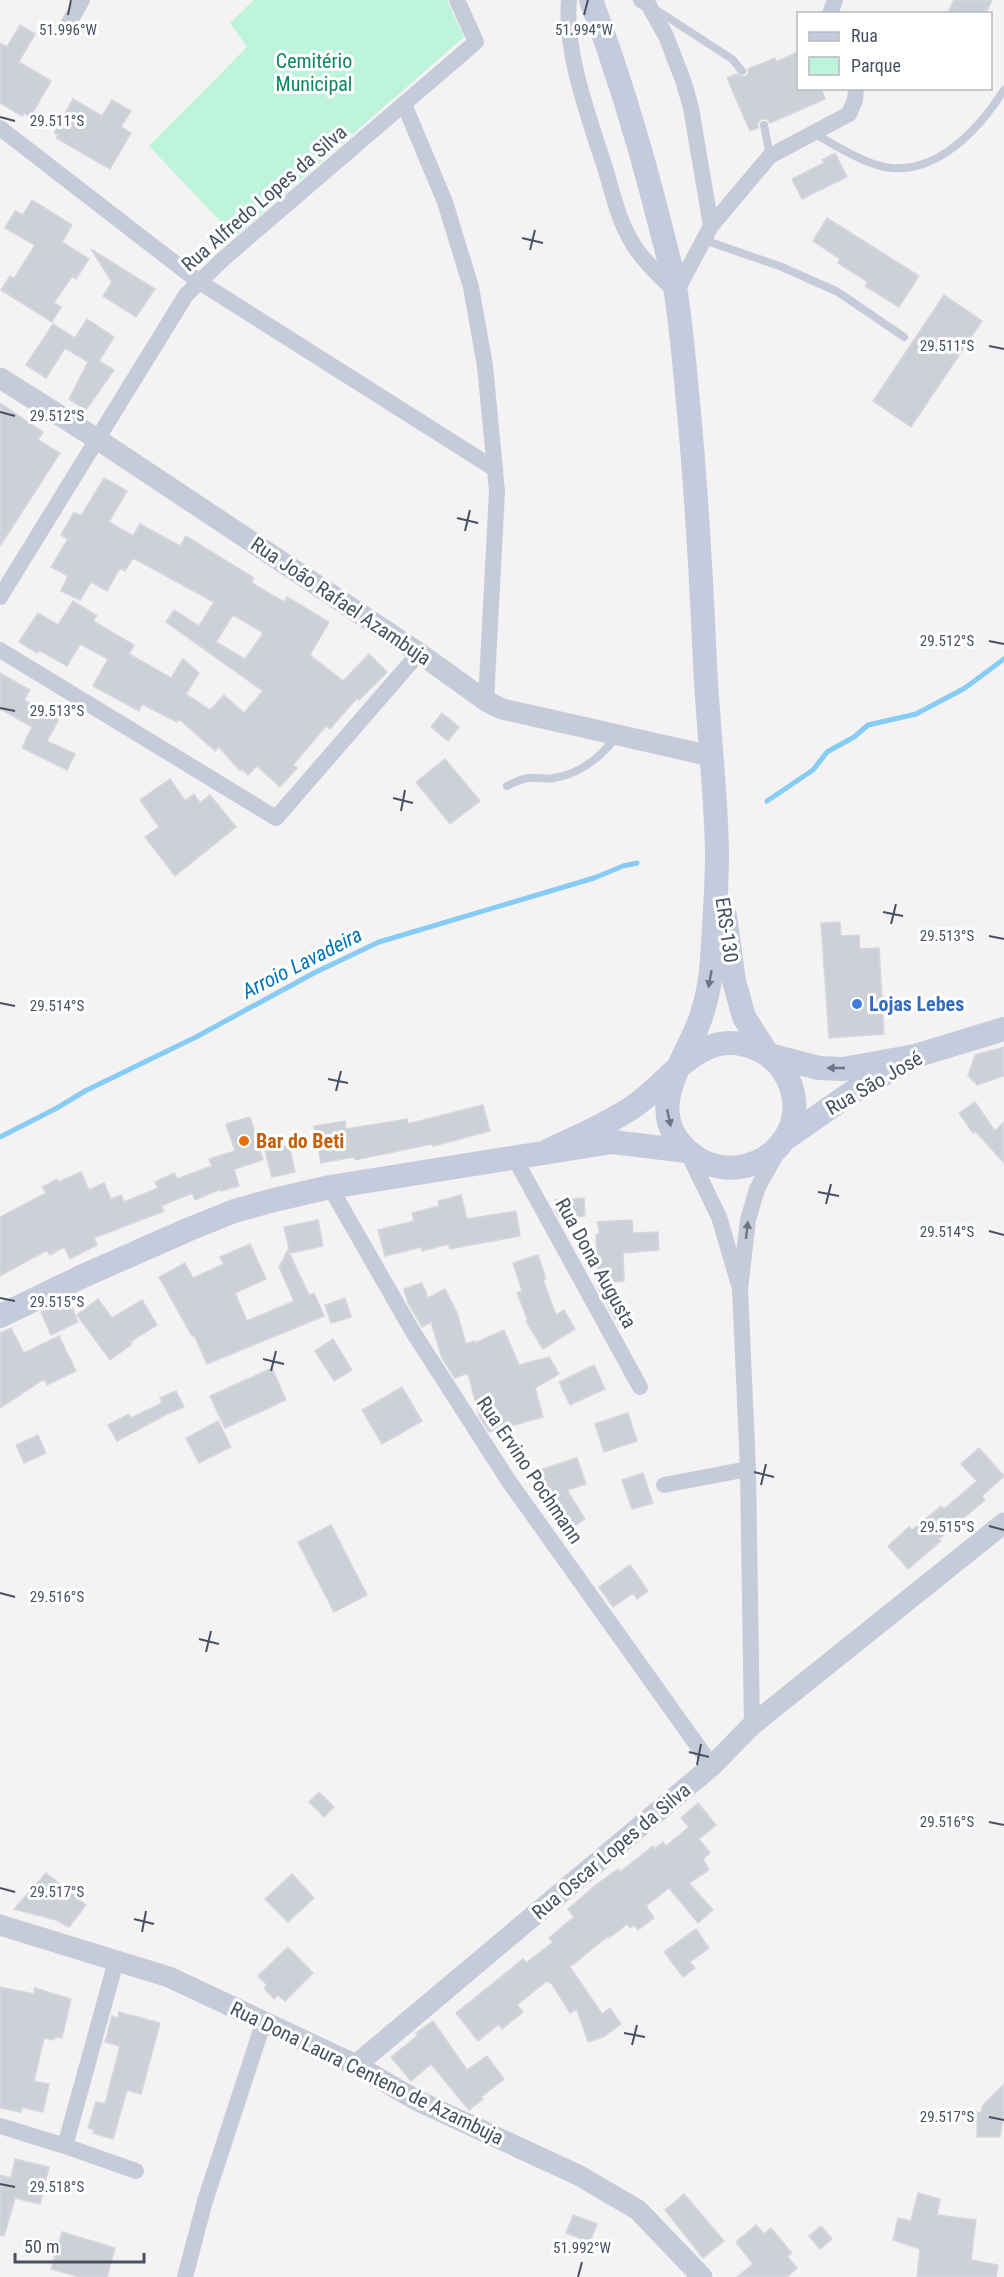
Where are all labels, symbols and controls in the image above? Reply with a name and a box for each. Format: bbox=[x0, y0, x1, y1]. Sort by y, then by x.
legend bbox=[797, 12, 992, 90]
text: 51.996°W bbox=[39, 21, 98, 39]
text: 51.994°W bbox=[555, 21, 614, 39]
text: Rua bbox=[851, 25, 878, 46]
park label: Cemitério Municipal bbox=[276, 49, 352, 96]
text: Parque bbox=[851, 55, 901, 76]
text: 29.511°S bbox=[30, 112, 84, 130]
street label: Rua Alfredo Lopes da Silva bbox=[177, 120, 351, 276]
text: 29.511°S bbox=[920, 337, 974, 355]
text: 29.512°S bbox=[30, 407, 84, 425]
street label: Rua João Rafael Azambuja bbox=[247, 532, 435, 670]
text: 29.512°S bbox=[920, 632, 974, 650]
text: 29.513°S bbox=[30, 702, 84, 720]
street label: ERS-130 bbox=[711, 896, 743, 964]
water label: Arroio Lavadeira bbox=[237, 922, 366, 1004]
text: 29.513°S bbox=[920, 927, 974, 945]
one-way arrow bbox=[705, 970, 714, 989]
place label: Lojas Lebes bbox=[869, 992, 964, 1016]
text: 29.514°S bbox=[30, 997, 84, 1015]
marker: Lojas Lebes bbox=[850, 997, 864, 1011]
street label: Rua São José bbox=[822, 1046, 926, 1120]
one-way arrow bbox=[827, 1063, 846, 1073]
one-way arrow bbox=[665, 1109, 674, 1128]
place label: Bar do Beti bbox=[256, 1129, 344, 1153]
marker: Bar do Beti bbox=[237, 1134, 251, 1148]
street label: Rua Dona Augusta bbox=[550, 1194, 642, 1332]
one-way arrow bbox=[742, 1221, 752, 1240]
text: 29.514°S bbox=[920, 1223, 974, 1241]
text: 29.515°S bbox=[30, 1293, 84, 1311]
street label: Rua Ervino Pochmann bbox=[472, 1392, 588, 1548]
text: 29.515°S bbox=[920, 1518, 974, 1536]
text: 29.516°S bbox=[30, 1588, 84, 1606]
street label: Rua Oscar Lopes da Silva bbox=[527, 1778, 695, 1924]
text: 29.516°S bbox=[920, 1813, 974, 1831]
text: 29.517°S bbox=[30, 1883, 84, 1901]
street label: Rua Dona Laura Centeno de Azambuja bbox=[226, 1996, 508, 2150]
text: 29.517°S bbox=[920, 2108, 974, 2126]
text: 29.518°S bbox=[30, 2178, 84, 2196]
scale bar bbox=[15, 2226, 144, 2264]
text: 50 m bbox=[24, 2236, 59, 2257]
text: 51.992°W bbox=[553, 2239, 612, 2257]

